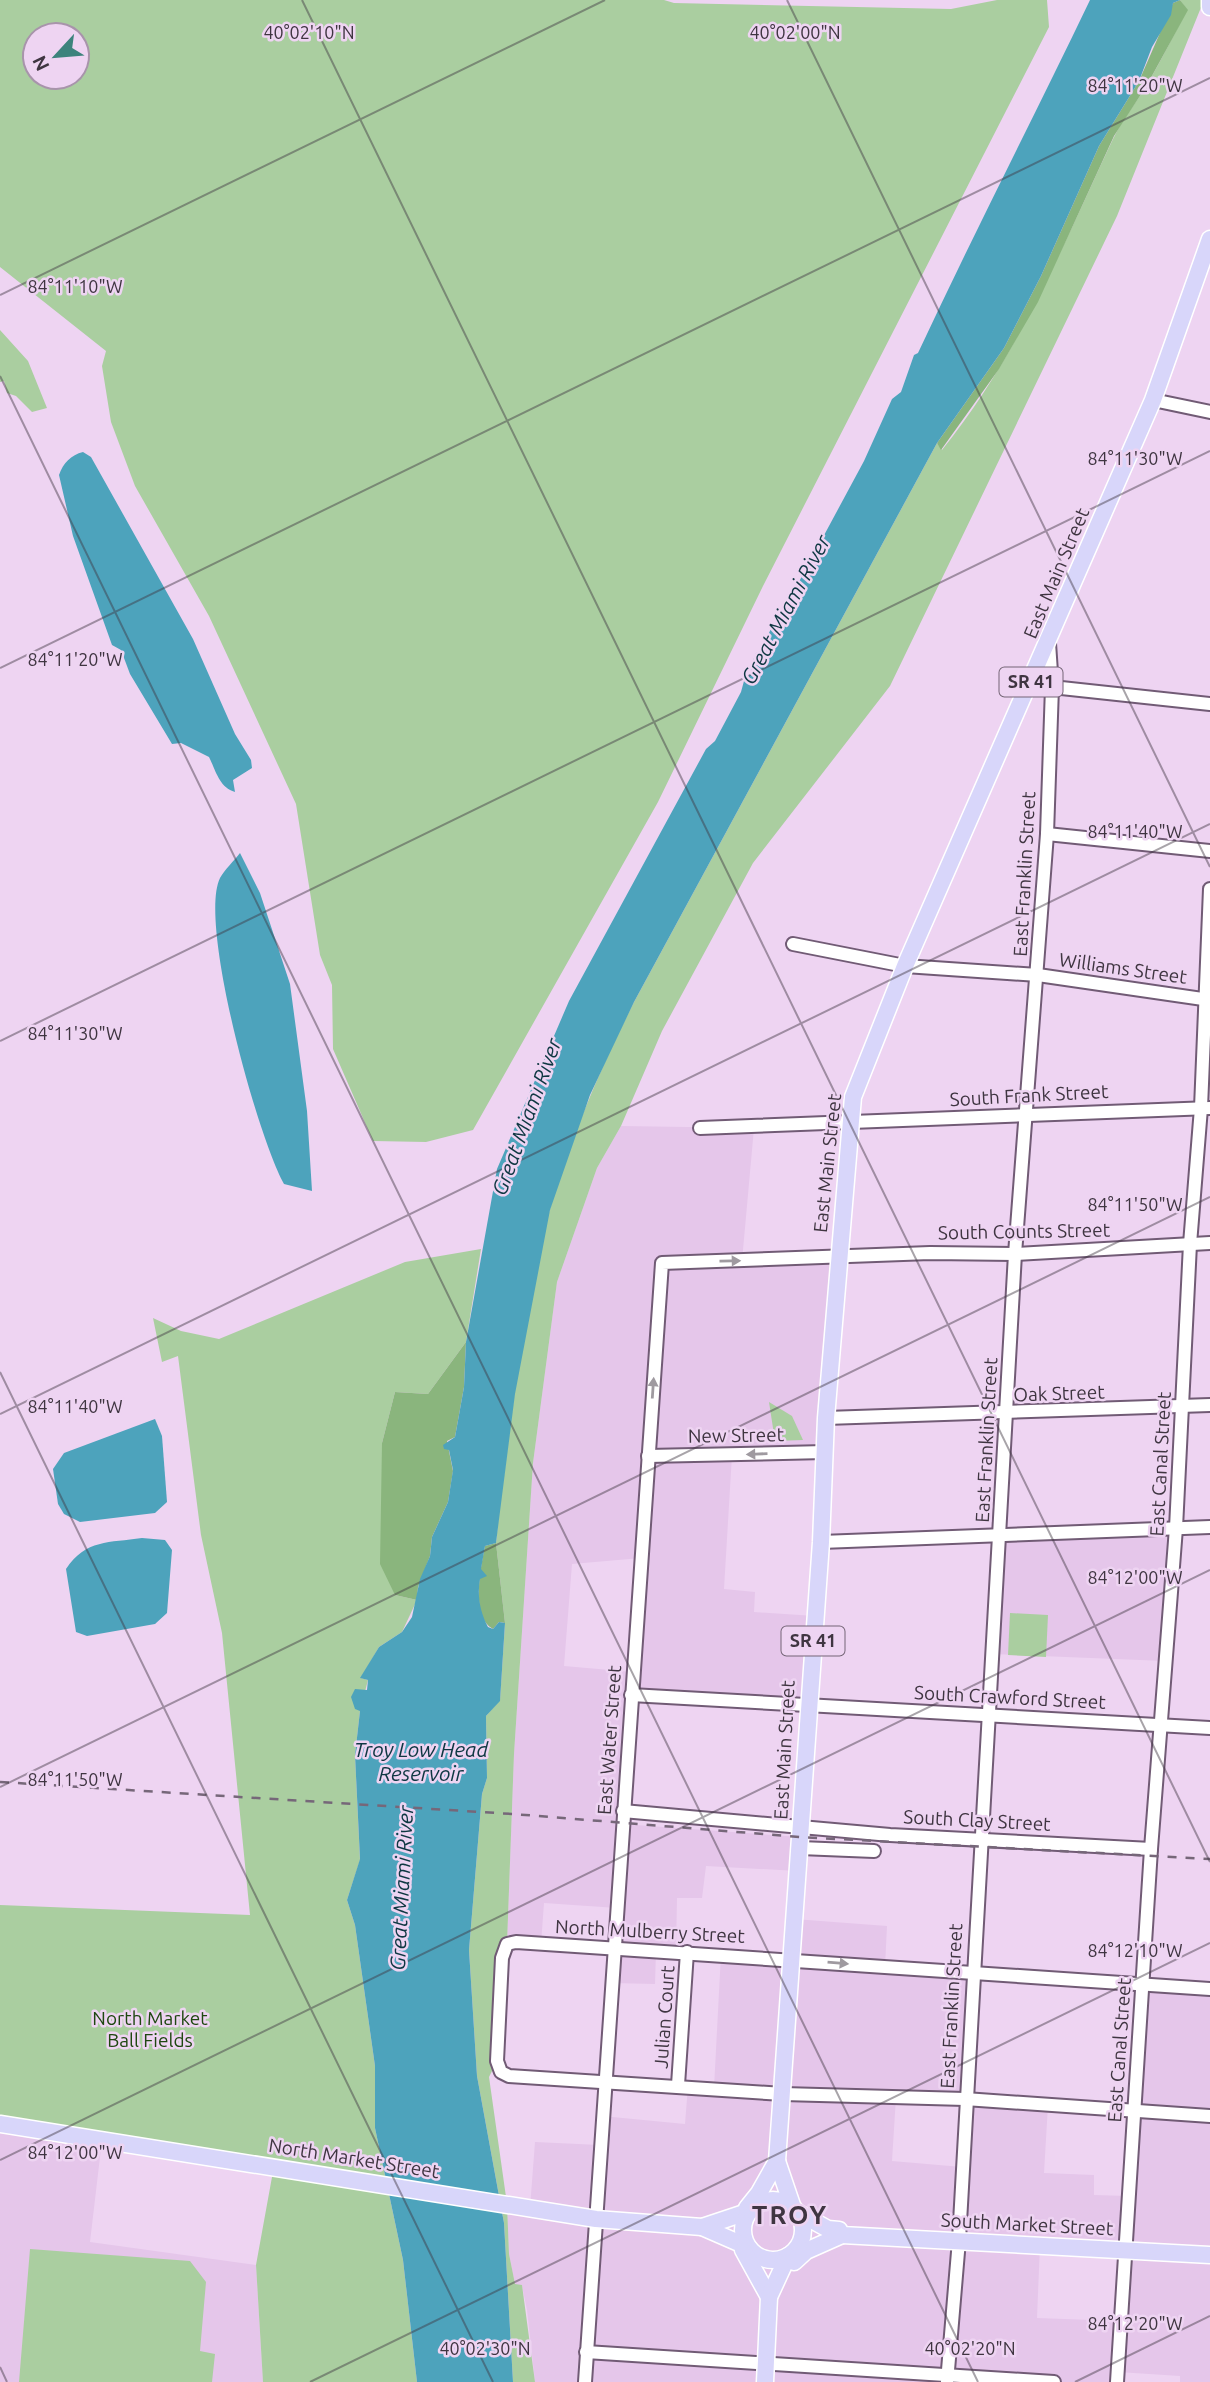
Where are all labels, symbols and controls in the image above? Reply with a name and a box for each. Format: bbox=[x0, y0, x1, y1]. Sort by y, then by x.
north arrow bbox=[21, 21, 91, 91]
text: 40°02'10"N bbox=[263, 22, 355, 42]
text: 40°02'00"N bbox=[749, 22, 841, 42]
text: N bbox=[28, 52, 54, 75]
text: 84°11'20"W bbox=[1087, 75, 1183, 95]
text: 84°11'10"W bbox=[27, 276, 123, 296]
text: 84°11'30"W bbox=[1087, 448, 1183, 468]
street label: East Main Street bbox=[1019, 504, 1094, 642]
water label: Great Miami River bbox=[736, 530, 835, 688]
text: 84°11'20"W bbox=[27, 649, 123, 669]
road number: SR 41 bbox=[1000, 668, 1062, 696]
street label: East Franklin Street bbox=[1009, 790, 1039, 957]
text: 84°11'40"W bbox=[1087, 821, 1183, 841]
street label: Williams Street bbox=[1058, 948, 1189, 988]
text: 84°11'30"W bbox=[27, 1023, 123, 1043]
water label: Great Miami River bbox=[486, 1034, 566, 1198]
street label: South Frank Street bbox=[949, 1080, 1110, 1110]
street label: East Main Street bbox=[809, 1092, 845, 1234]
text: 84°11'50"W bbox=[1087, 1194, 1183, 1214]
street label: South Counts Street bbox=[938, 1218, 1111, 1244]
one-way arrow bbox=[719, 1256, 741, 1267]
street label: East Franklin Street bbox=[971, 1356, 1001, 1523]
one-way arrow bbox=[648, 1377, 659, 1399]
street label: Oak Street bbox=[1013, 1380, 1106, 1406]
street label: East Canal Street bbox=[1145, 1391, 1175, 1537]
text: 84°11'40"W bbox=[27, 1396, 123, 1416]
street label: New Street bbox=[688, 1423, 785, 1447]
one-way arrow bbox=[745, 1449, 767, 1460]
text: 84°12'00"W bbox=[1087, 1567, 1183, 1587]
road number: SR 41 bbox=[782, 1626, 844, 1656]
street label: East Water Street bbox=[593, 1664, 625, 1816]
street label: East Main Street bbox=[769, 1679, 799, 1820]
street label: South Crawford Street bbox=[914, 1681, 1107, 1713]
water label: Troy Low Head Reservoir bbox=[354, 1737, 489, 1785]
text: 84°11'50"W bbox=[27, 1769, 123, 1789]
water label: Great Miami River bbox=[385, 1804, 417, 1971]
street label: South Clay Street bbox=[903, 1805, 1052, 1835]
street label: North Mulberry Street bbox=[555, 1915, 746, 1947]
street label: East Franklin Street bbox=[936, 1922, 966, 2089]
text: 84°12'10"W bbox=[1087, 1940, 1183, 1960]
one-way arrow bbox=[827, 1958, 849, 1969]
street label: Julian Court bbox=[649, 1964, 679, 2069]
street label: East Canal Street bbox=[1103, 1976, 1135, 2123]
park label: North Market Ball Fields bbox=[92, 2007, 208, 2051]
street label: North Market Street bbox=[267, 2134, 442, 2182]
text: 84°12'00"W bbox=[27, 2142, 123, 2162]
district label: TROY bbox=[752, 2200, 828, 2229]
street label: South Market Street bbox=[940, 2208, 1114, 2240]
text: 84°12'20"W bbox=[1087, 2313, 1183, 2333]
text: 40°02'30"N bbox=[439, 2338, 531, 2358]
text: 40°02'20"N bbox=[924, 2338, 1016, 2358]

